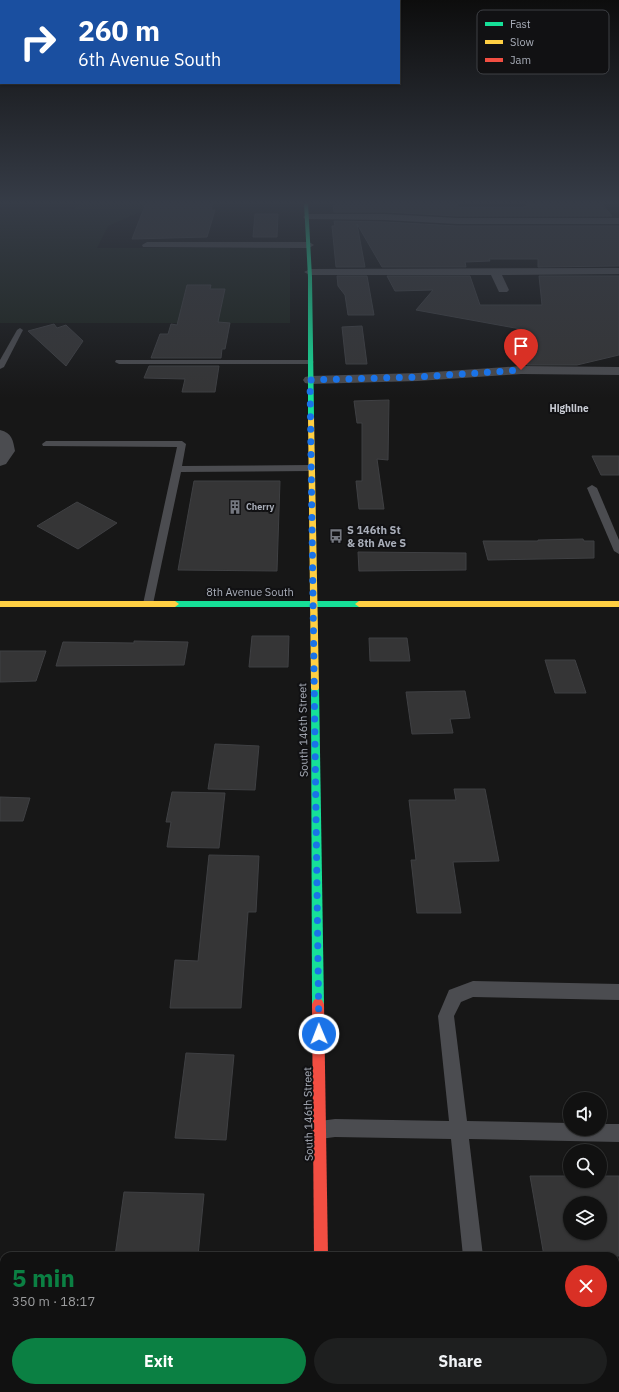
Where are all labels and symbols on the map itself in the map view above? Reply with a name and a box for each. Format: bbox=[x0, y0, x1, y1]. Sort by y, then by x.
legend bbox=[477, 10, 609, 74]
text: Fast bbox=[510, 17, 531, 31]
text: Slow bbox=[510, 35, 534, 49]
text: Jam bbox=[510, 53, 531, 67]
pin bbox=[504, 329, 538, 370]
district label: Highline bbox=[549, 402, 589, 415]
building icon: Cherry bbox=[227, 499, 243, 515]
place label: Cherry bbox=[246, 501, 275, 512]
place label: S 146th St & 8th Ave S bbox=[347, 523, 406, 550]
bus stop icon: S 146th St & 8th Ave S bbox=[328, 528, 344, 544]
street label: 8th Avenue South bbox=[206, 585, 294, 599]
street label: South 146th Street bbox=[295, 683, 311, 777]
position arrow bbox=[298, 1013, 340, 1055]
street label: South 146th Street bbox=[300, 1067, 316, 1161]

